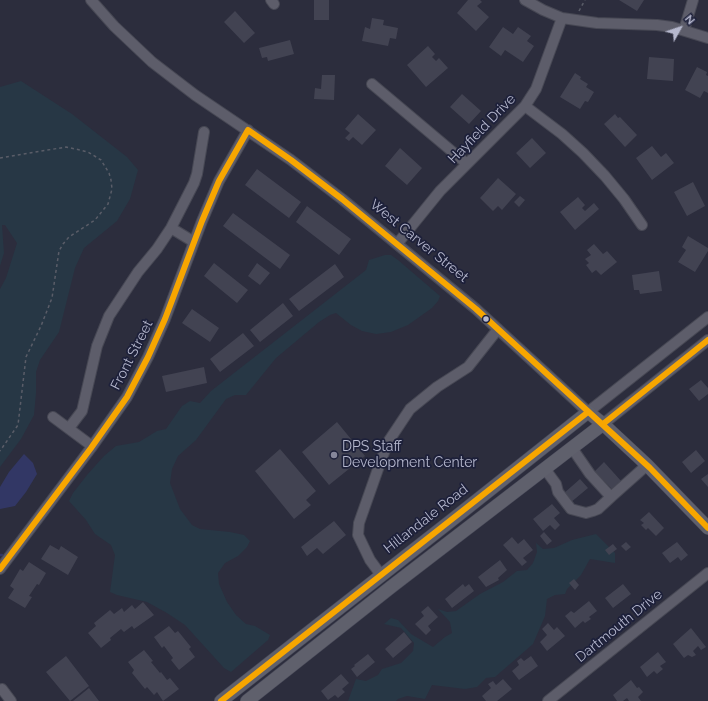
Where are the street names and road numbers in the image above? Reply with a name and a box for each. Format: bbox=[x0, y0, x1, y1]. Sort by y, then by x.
street label: Hayfield Drive bbox=[445, 91, 519, 167]
street label: West Carver Street bbox=[366, 196, 472, 286]
street label: Front Street bbox=[107, 317, 157, 393]
street label: Hillandale Road bbox=[381, 481, 471, 557]
street label: Dartmouth Drive bbox=[572, 586, 666, 666]

